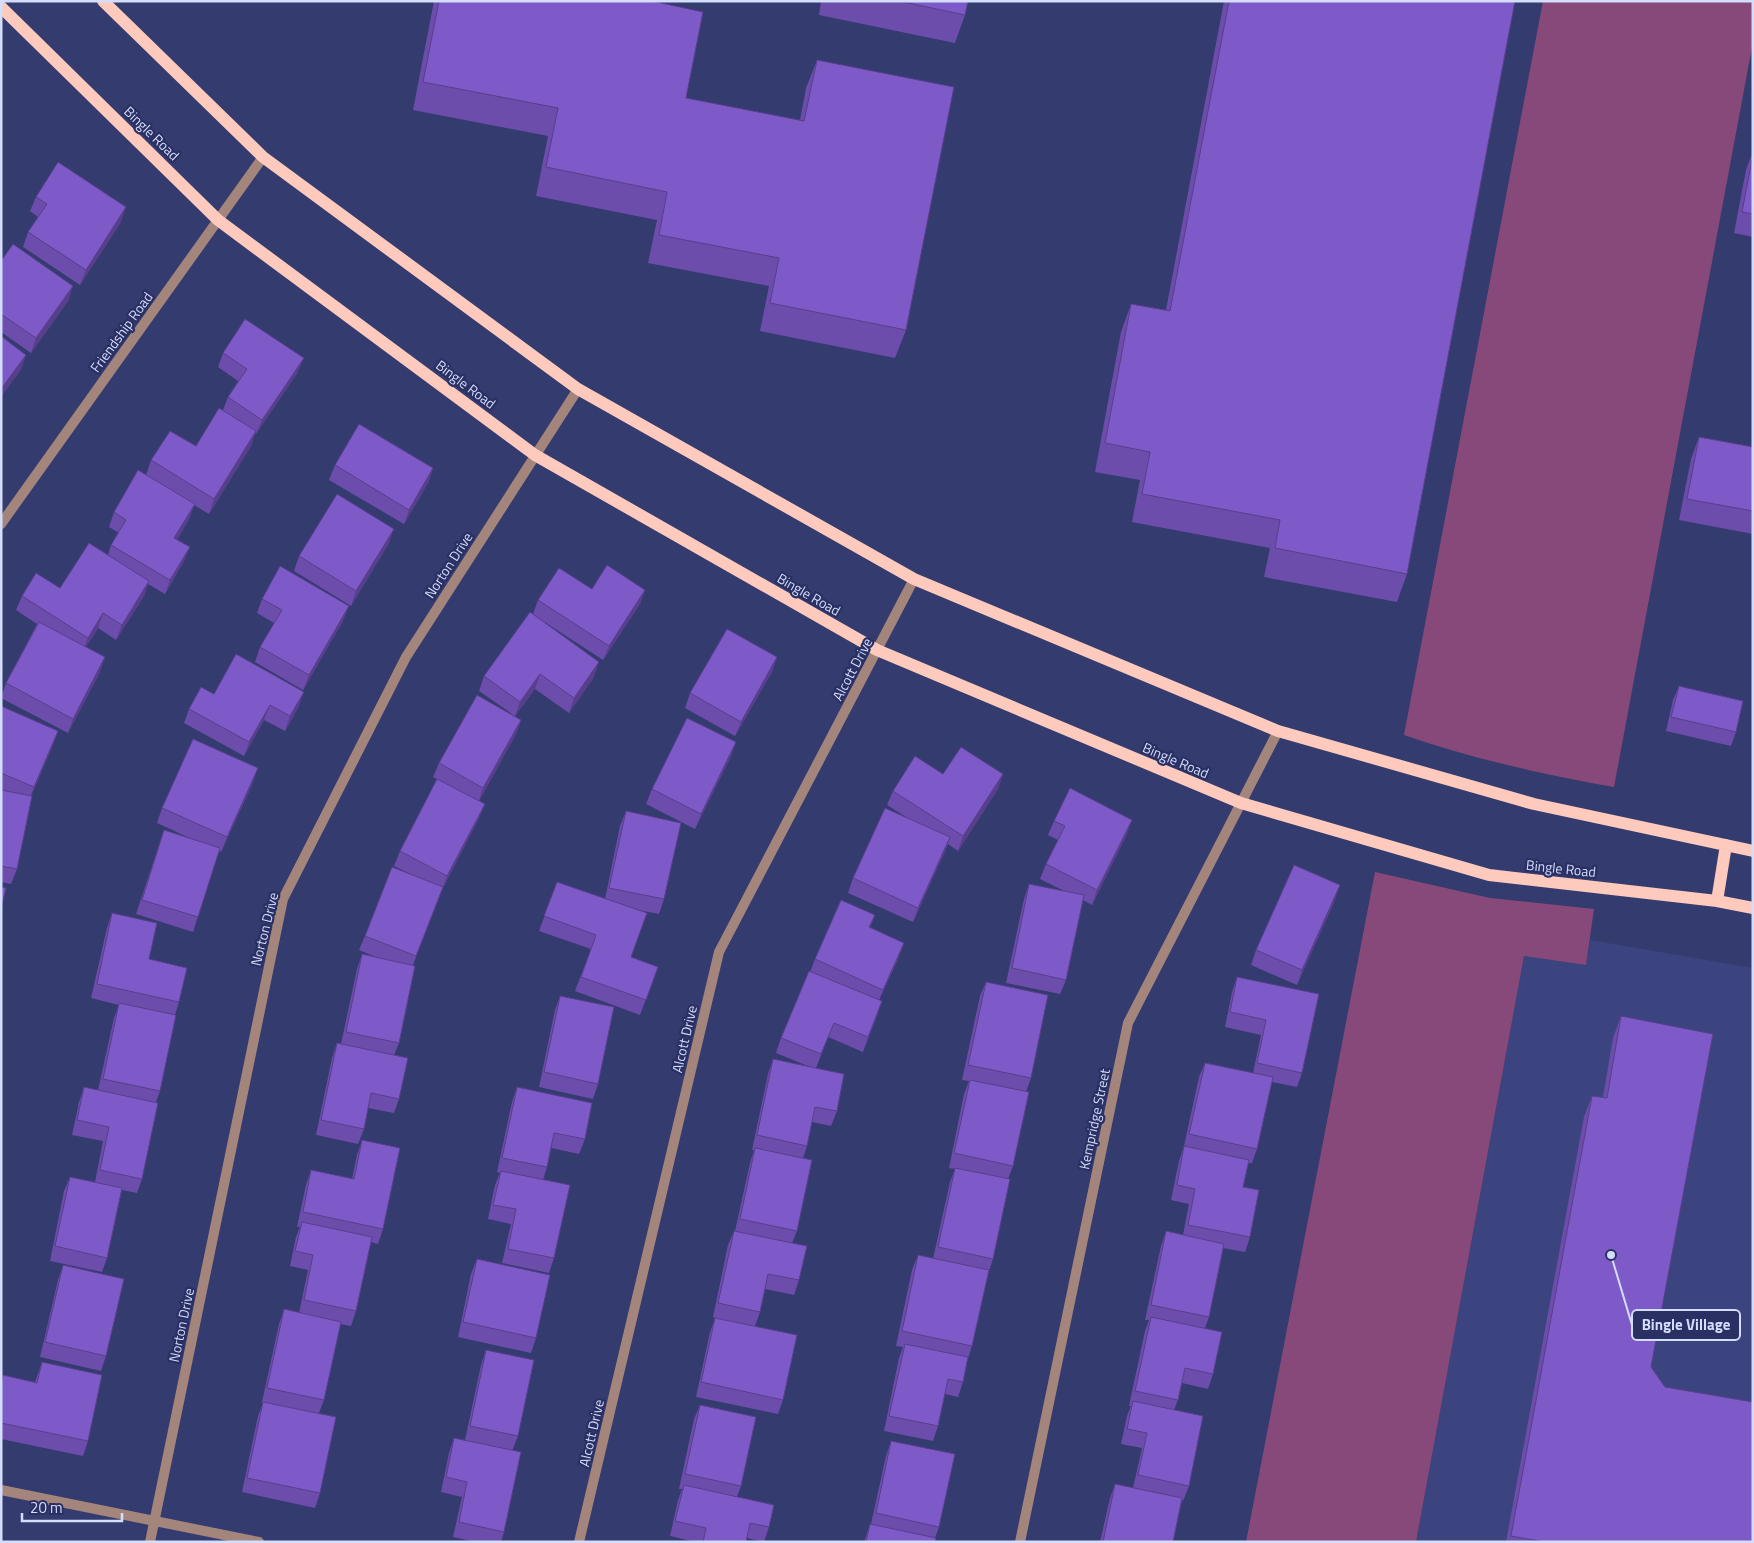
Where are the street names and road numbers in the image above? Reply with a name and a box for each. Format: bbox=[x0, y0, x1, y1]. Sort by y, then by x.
street label: Bingle Road bbox=[119, 101, 185, 165]
street label: Friendship Road bbox=[85, 287, 157, 377]
street label: Bingle Road bbox=[432, 355, 500, 413]
street label: Norton Drive bbox=[419, 528, 477, 602]
street label: Bingle Road bbox=[773, 567, 845, 621]
street label: Alcott Drive bbox=[827, 634, 877, 704]
street label: Bingle Road bbox=[1140, 737, 1212, 783]
street label: Bingle Road bbox=[1525, 854, 1597, 882]
street label: Norton Drive bbox=[245, 890, 283, 968]
street label: Alcott Drive bbox=[666, 1003, 702, 1075]
street label: Kempridge Street bbox=[1073, 1067, 1115, 1171]
street label: Norton Drive bbox=[163, 1286, 199, 1364]
street label: Alcott Drive bbox=[573, 1397, 609, 1469]

